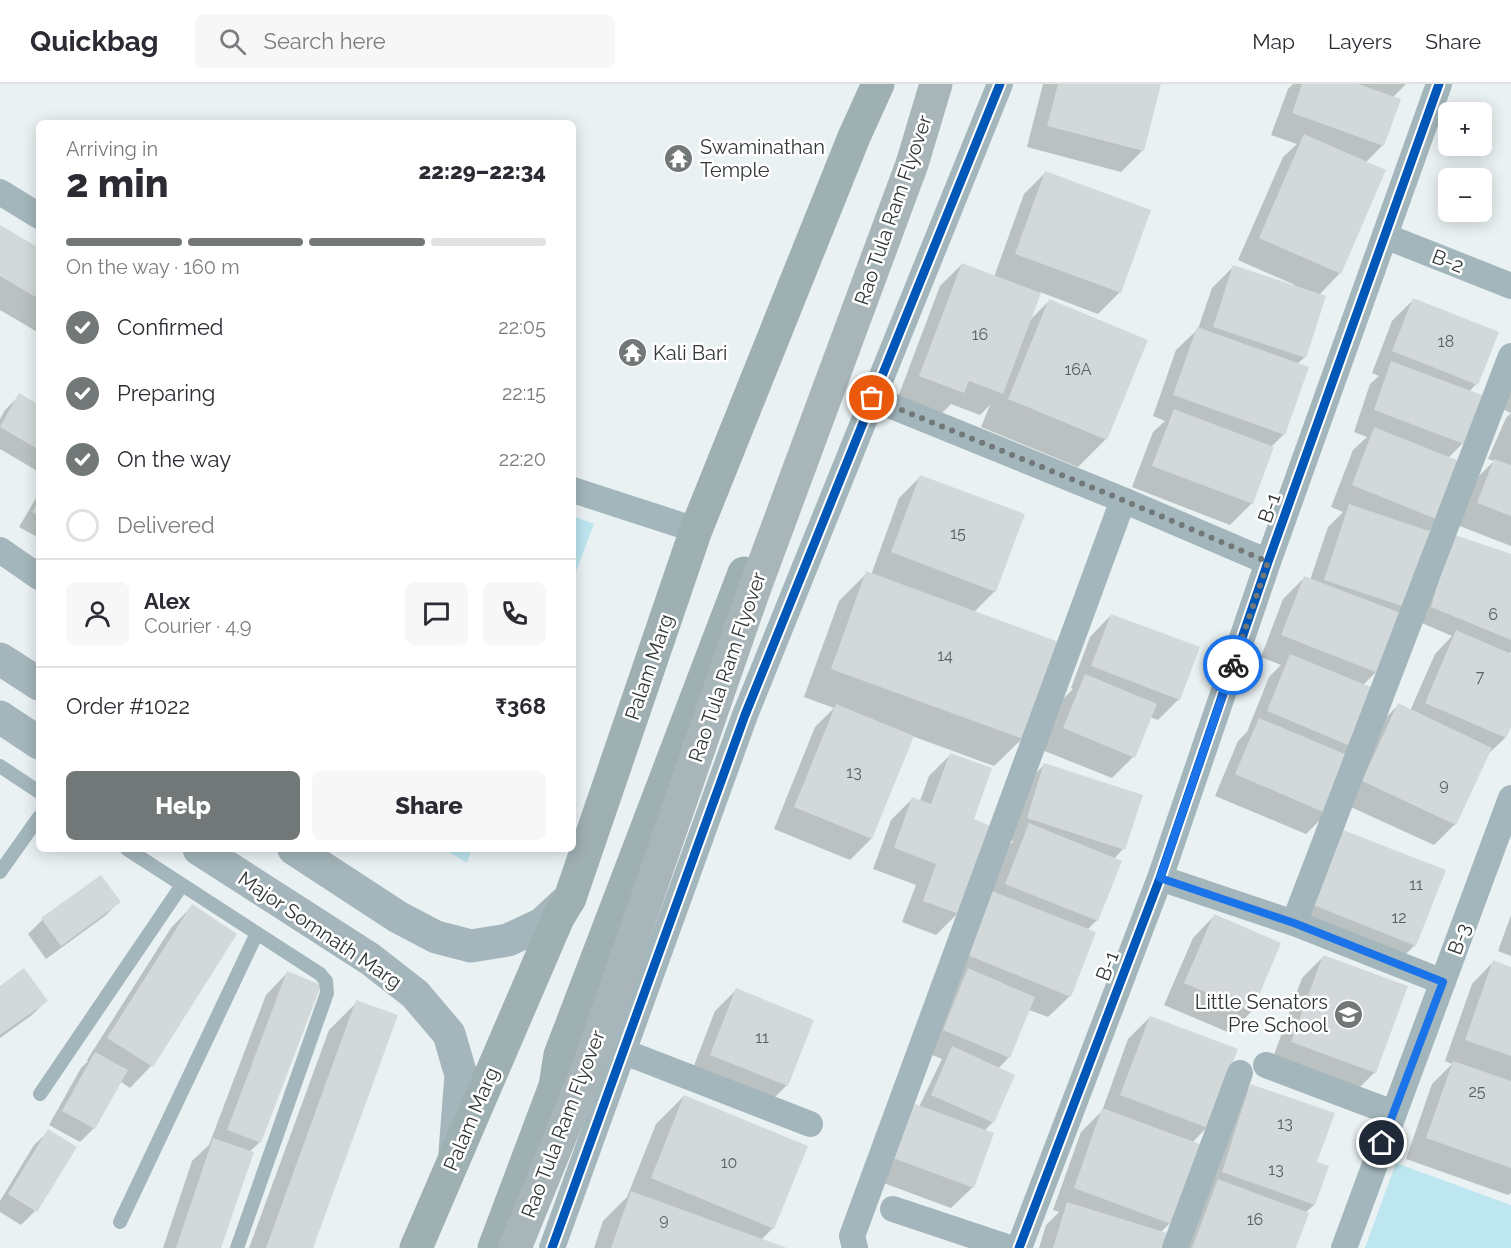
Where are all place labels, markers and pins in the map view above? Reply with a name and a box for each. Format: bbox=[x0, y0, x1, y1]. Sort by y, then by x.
place label: Swaminathan Temple bbox=[700, 135, 825, 182]
temple icon: Swaminathan Temple bbox=[663, 142, 695, 174]
temple icon: Kali Bari bbox=[616, 337, 648, 369]
place label: Kali Bari bbox=[653, 341, 727, 365]
pin bbox=[846, 372, 897, 423]
place label: Little Senators Pre School bbox=[1195, 990, 1329, 1037]
school or university icon: Little Senators Pre School bbox=[1333, 998, 1365, 1030]
pin bbox=[1356, 1117, 1407, 1168]

